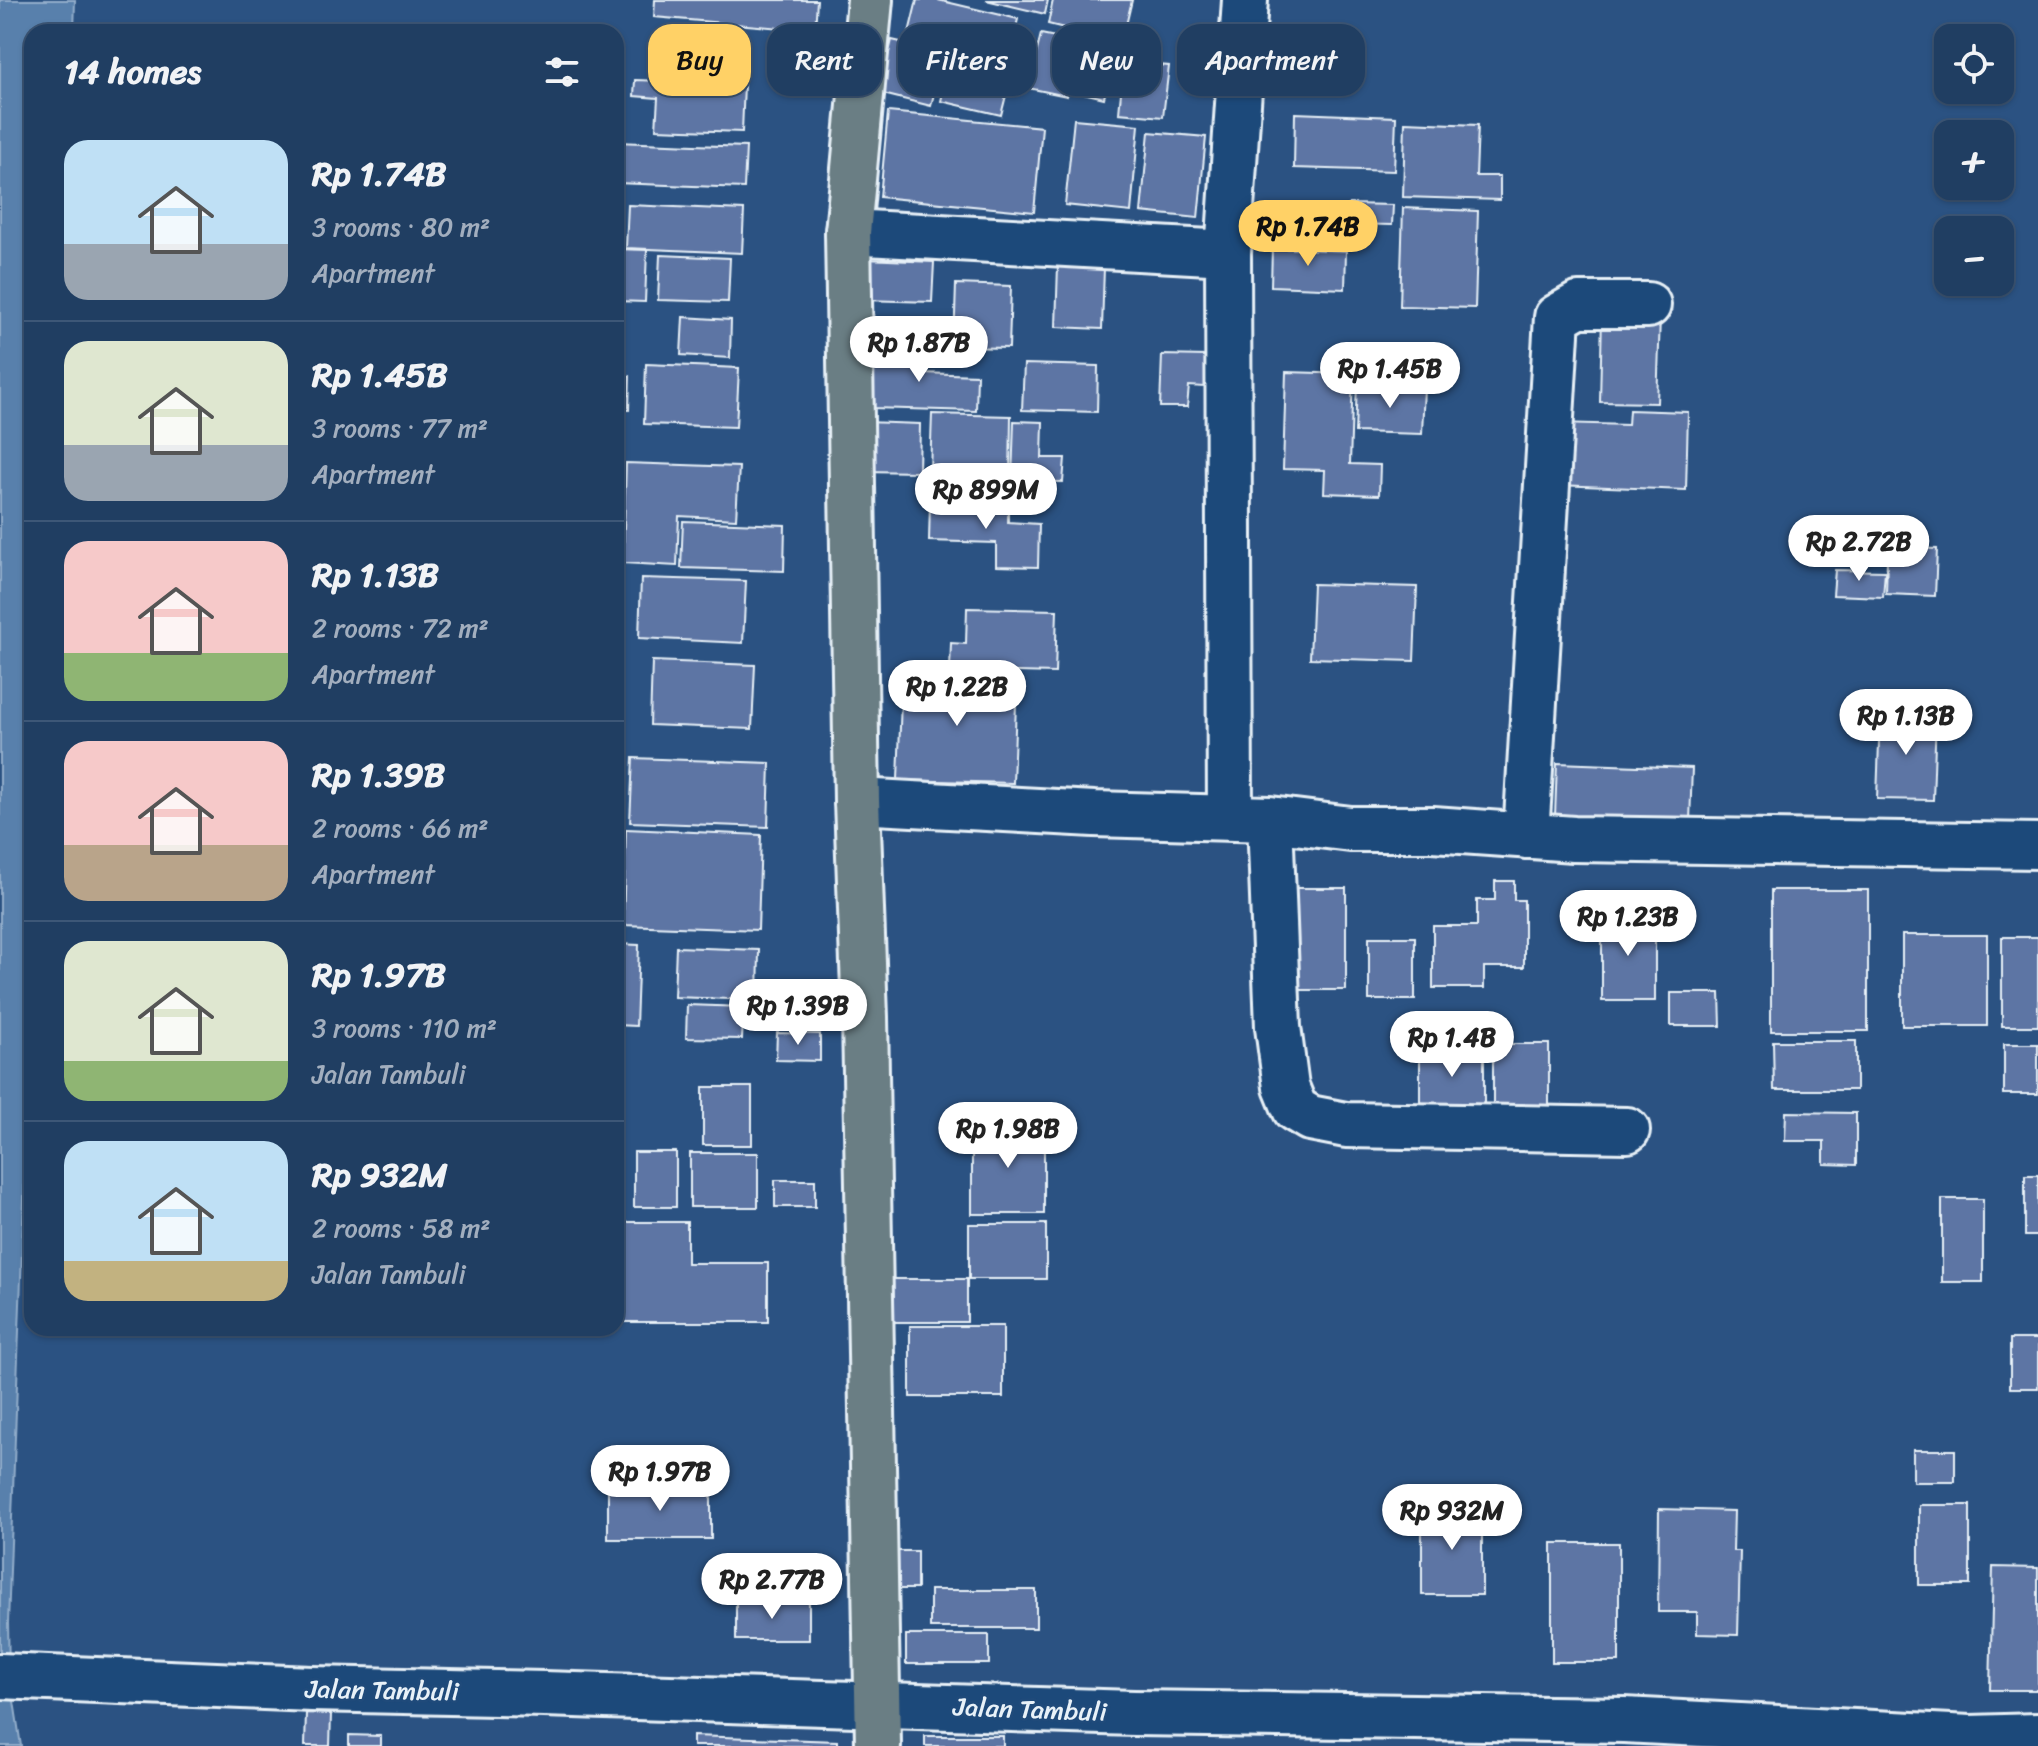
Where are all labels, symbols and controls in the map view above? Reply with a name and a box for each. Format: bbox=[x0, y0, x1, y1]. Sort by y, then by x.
chip: Buy bbox=[648, 24, 751, 96]
chip: Rent bbox=[767, 24, 882, 96]
chip: Filters bbox=[898, 24, 1036, 96]
chip: New bbox=[1052, 24, 1161, 96]
chip: Apartment bbox=[1177, 24, 1365, 96]
map controls bbox=[1934, 24, 2014, 296]
button: locate bbox=[1934, 24, 2014, 104]
text: 14 homes bbox=[64, 42, 201, 102]
icon: filters bbox=[540, 50, 584, 94]
button: + bbox=[1934, 120, 2014, 200]
text: Rp 1.74B bbox=[312, 144, 446, 204]
icon: home bbox=[128, 172, 224, 268]
pin: Rp 1.74B bbox=[1225, 200, 1391, 268]
text: Rp 1.74B bbox=[1257, 203, 1359, 249]
text: 3 rooms · 80 m² bbox=[312, 204, 490, 250]
button: − bbox=[1934, 216, 2014, 296]
text: Apartment bbox=[312, 250, 435, 296]
pin: Rp 1.87B bbox=[836, 316, 1002, 384]
text: Rp 1.87B bbox=[868, 319, 970, 365]
pin: Rp 1.45B bbox=[1307, 342, 1473, 410]
text: Rp 1.45B bbox=[312, 345, 448, 405]
text: Rp 1.45B bbox=[1338, 345, 1442, 391]
icon: home bbox=[128, 373, 224, 469]
text: 3 rooms · 77 m² bbox=[312, 405, 488, 451]
text: Apartment bbox=[312, 451, 435, 497]
pin: Rp 899M bbox=[912, 463, 1060, 531]
text: Rp 899M bbox=[933, 466, 1039, 512]
pin: Rp 2.72B bbox=[1776, 515, 1942, 583]
text: Rp 2.72B bbox=[1806, 518, 1912, 564]
text: Rp 1.13B bbox=[312, 545, 439, 605]
icon: home bbox=[128, 573, 224, 669]
text: 2 rooms · 72 m² bbox=[312, 605, 489, 651]
text: Apartment bbox=[312, 651, 435, 697]
pin: Rp 1.22B bbox=[874, 660, 1040, 728]
text: Rp 1.22B bbox=[906, 663, 1008, 709]
pin: Rp 1.13B bbox=[1823, 689, 1989, 757]
text: Rp 1.13B bbox=[1857, 692, 1955, 738]
text: Rp 1.39B bbox=[312, 745, 445, 805]
icon: home bbox=[128, 773, 224, 869]
text: 2 rooms · 66 m² bbox=[312, 805, 488, 851]
text: Apartment bbox=[312, 851, 435, 897]
pin: Rp 1.23B bbox=[1545, 890, 1711, 958]
text: Rp 1.23B bbox=[1578, 893, 1678, 939]
text: Rp 1.97B bbox=[312, 945, 446, 1005]
icon: home bbox=[128, 973, 224, 1069]
pin: Rp 1.39B bbox=[715, 979, 881, 1047]
text: Rp 1.39B bbox=[747, 982, 849, 1028]
text: 3 rooms · 110 m² bbox=[312, 1005, 497, 1051]
pin: Rp 1.4B bbox=[1378, 1011, 1526, 1079]
text: Rp 1.4B bbox=[1408, 1014, 1496, 1060]
text: Jalan Tambuli bbox=[312, 1051, 466, 1097]
pin: Rp 1.98B bbox=[925, 1102, 1091, 1170]
text: Rp 1.98B bbox=[956, 1105, 1060, 1151]
text: Rp 932M bbox=[312, 1145, 448, 1205]
icon: home bbox=[128, 1173, 224, 1269]
text: 2 rooms · 58 m² bbox=[312, 1205, 490, 1251]
text: Jalan Tambuli bbox=[312, 1251, 466, 1297]
pin: Rp 1.97B bbox=[577, 1445, 743, 1513]
text: Rp 1.97B bbox=[609, 1448, 711, 1494]
pin: Rp 932M bbox=[1378, 1484, 1526, 1552]
text: Rp 932M bbox=[1400, 1487, 1504, 1533]
pin: Rp 2.77B bbox=[689, 1553, 855, 1621]
text: Rp 2.77B bbox=[719, 1556, 825, 1602]
street label: Jalan Tambuli bbox=[304, 1666, 460, 1714]
street label: Jalan Tambuli bbox=[951, 1683, 1108, 1735]

